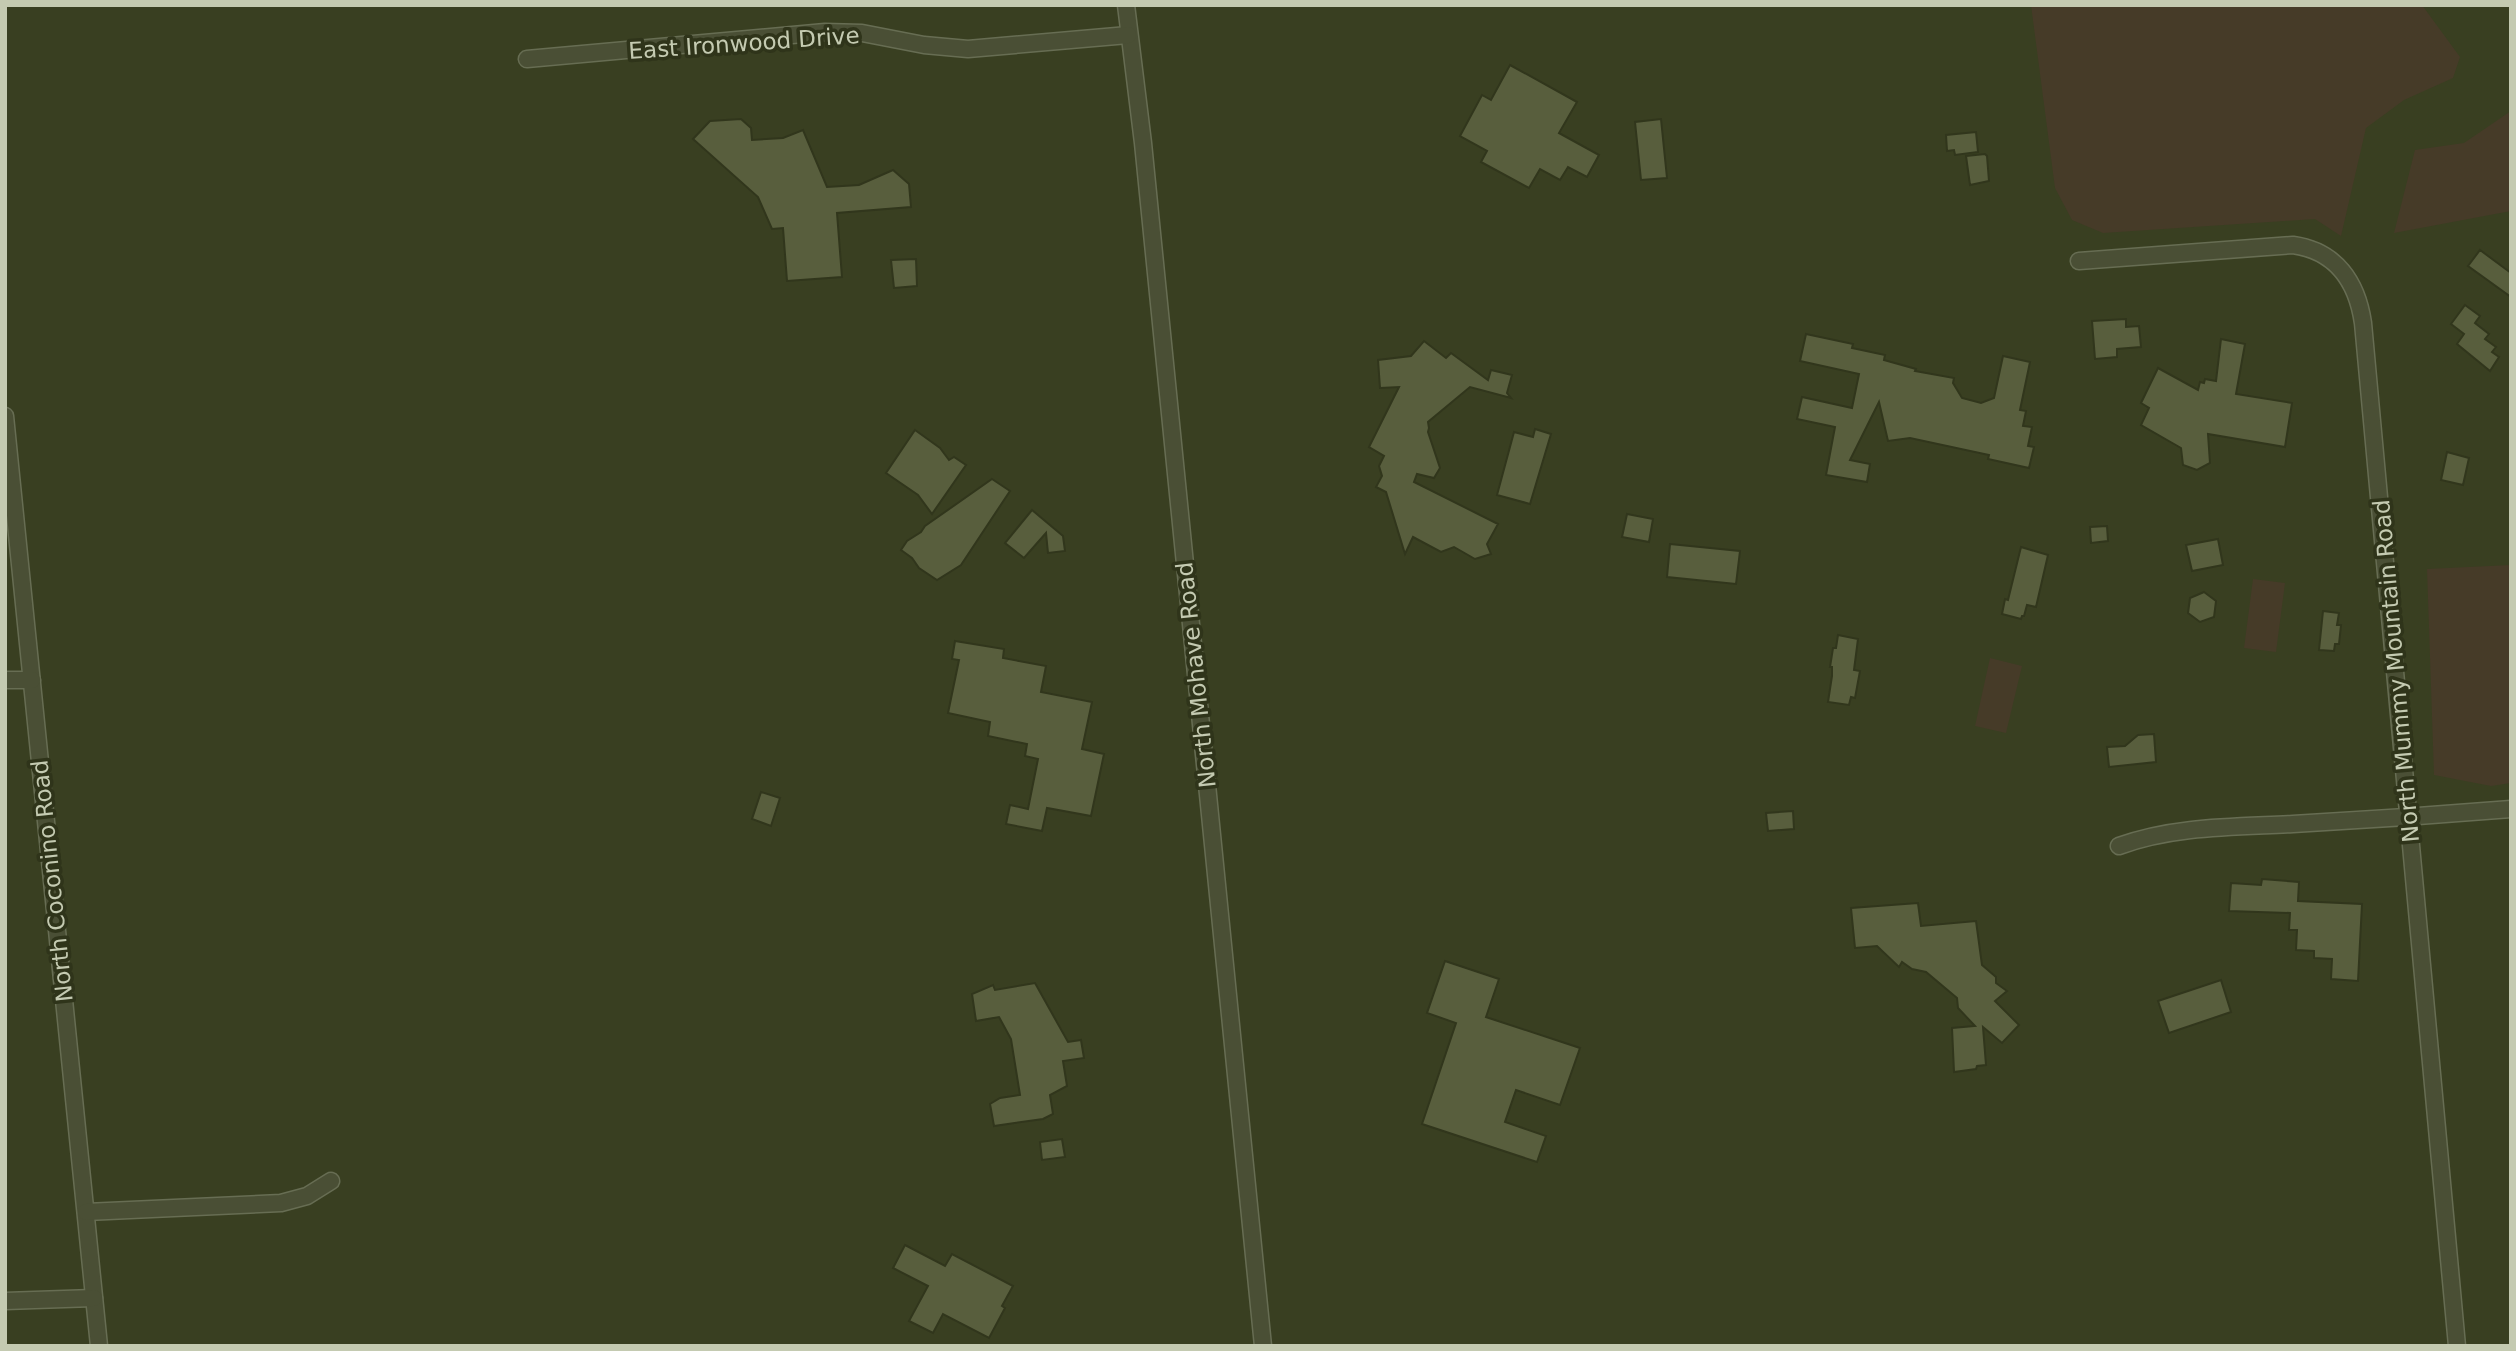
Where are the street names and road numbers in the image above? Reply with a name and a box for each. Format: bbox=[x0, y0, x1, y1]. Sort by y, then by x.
street label: East Ironwood Drive bbox=[628, 22, 860, 64]
street label: North Mummy Mountain Road bbox=[2368, 499, 2424, 843]
street label: North Mohave Road bbox=[1171, 561, 1221, 789]
street label: North Coconino Road bbox=[26, 759, 78, 1003]

